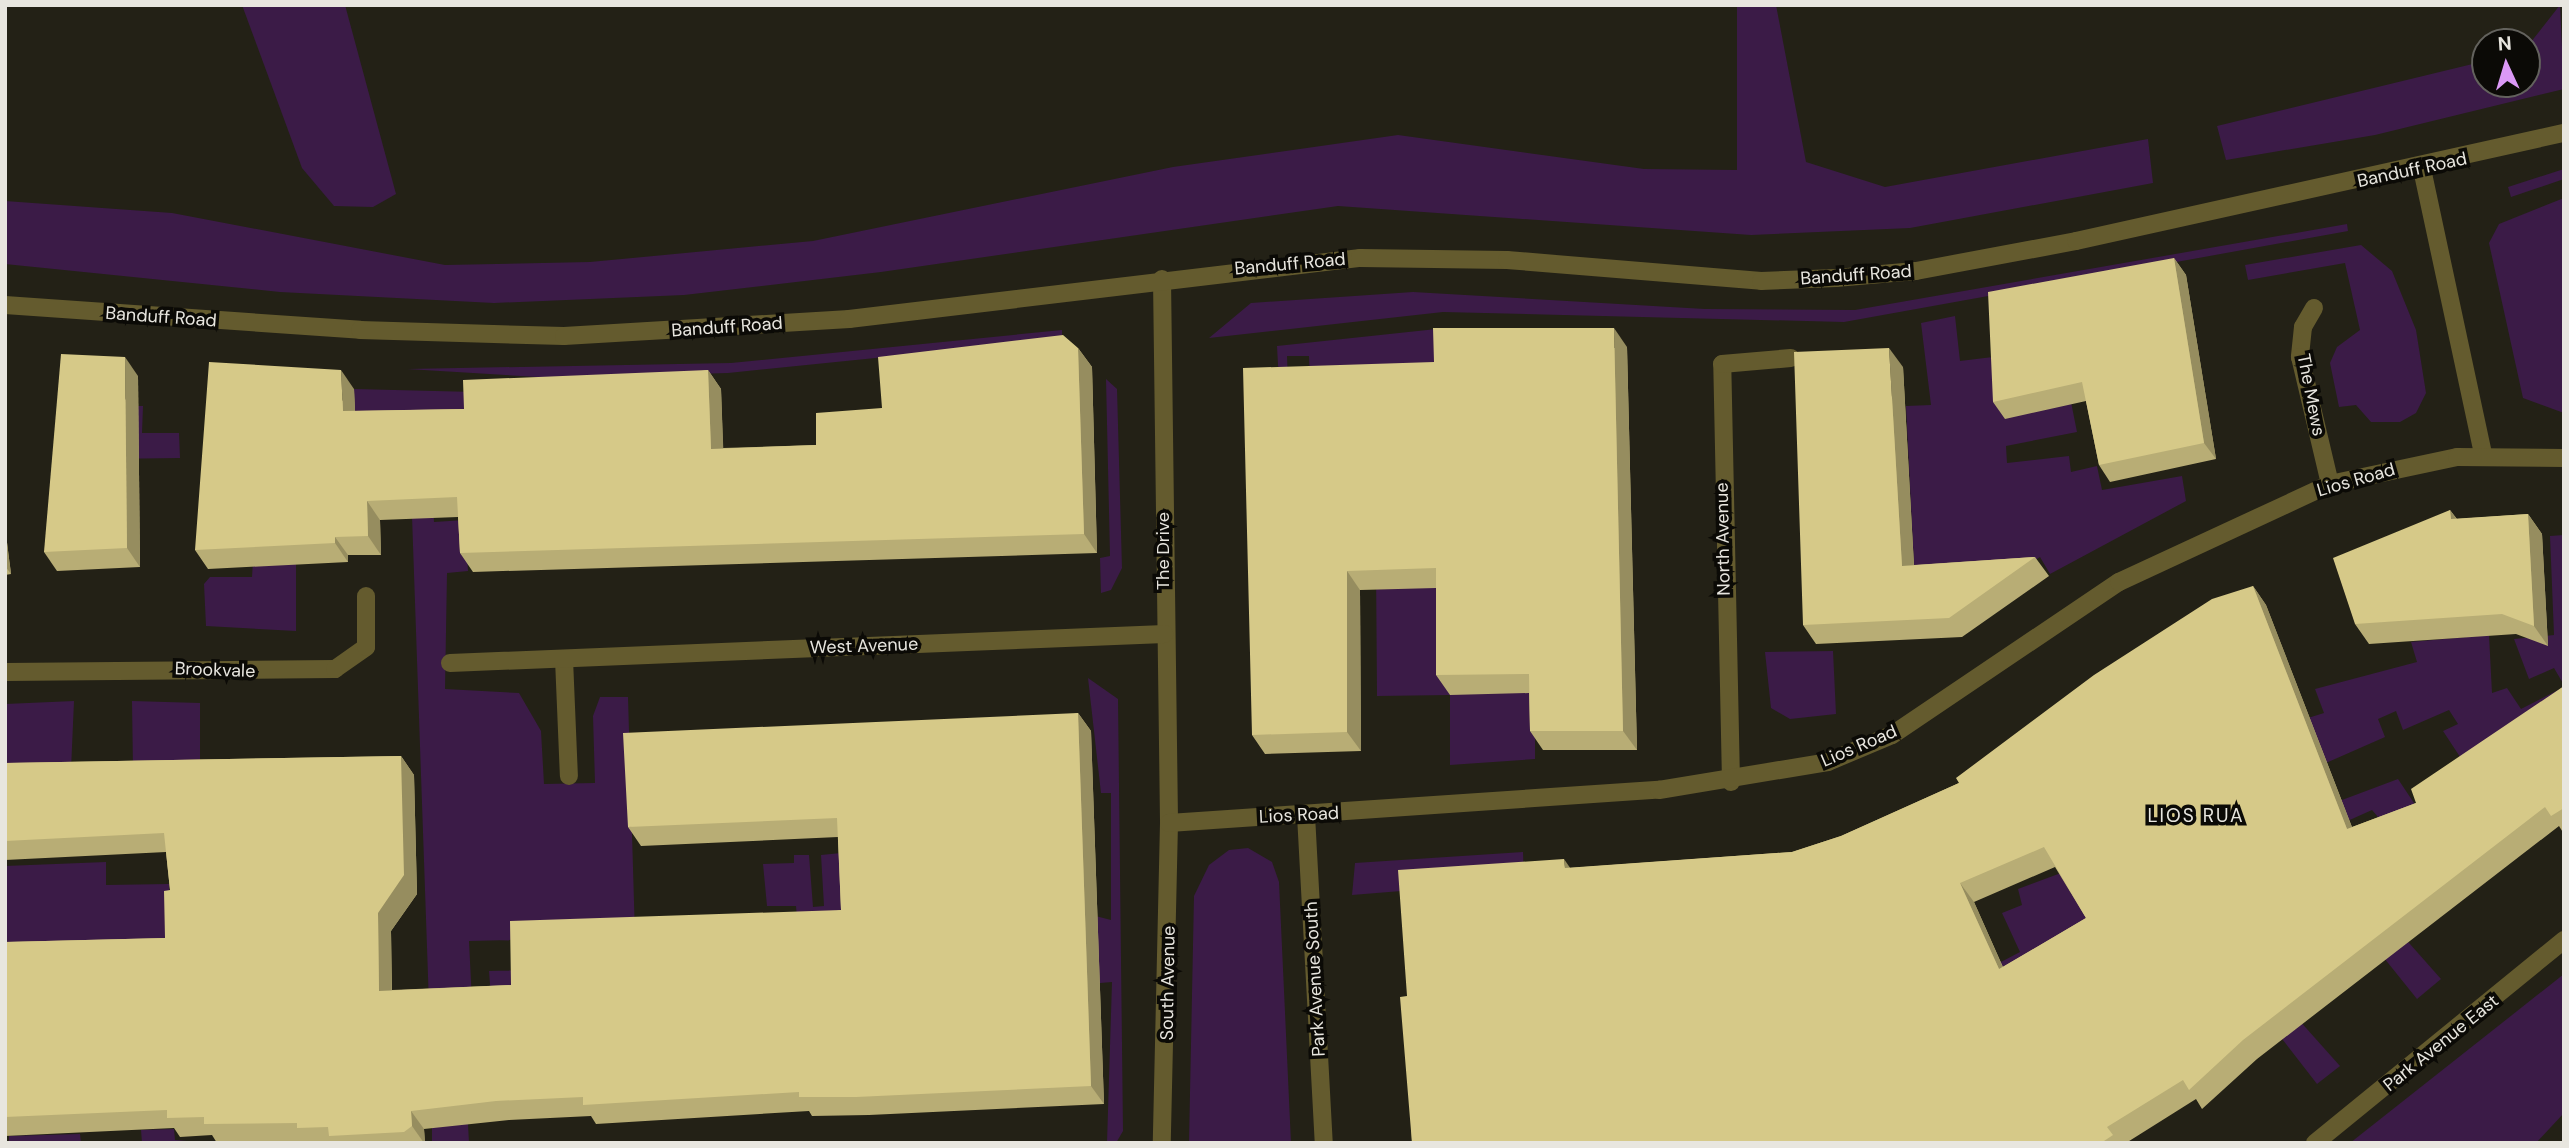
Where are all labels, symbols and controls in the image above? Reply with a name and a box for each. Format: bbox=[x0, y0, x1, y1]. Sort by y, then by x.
north arrow bbox=[2471, 28, 2541, 98]
text: N bbox=[2497, 31, 2512, 57]
street label: Banduff Road bbox=[2355, 148, 2469, 192]
street label: Banduff Road bbox=[1234, 248, 1346, 280]
street label: Banduff Road bbox=[1800, 260, 1912, 290]
street label: Banduff Road bbox=[105, 302, 217, 332]
street label: Banduff Road bbox=[671, 312, 783, 342]
street label: The Mews bbox=[2292, 352, 2330, 438]
street label: Lios Road bbox=[2314, 459, 2398, 501]
street label: North Avenue bbox=[1711, 482, 1735, 596]
street label: The Drive bbox=[1152, 512, 1174, 590]
street label: West Avenue bbox=[809, 633, 919, 659]
street label: Brookvale bbox=[174, 658, 256, 682]
street label: Lios Road bbox=[1818, 720, 1900, 772]
street label: Lios Road bbox=[1258, 802, 1340, 828]
district label: LIOS RUA bbox=[2148, 805, 2244, 827]
street label: Park Avenue South bbox=[1300, 901, 1330, 1057]
street label: South Avenue bbox=[1156, 925, 1180, 1041]
street label: Park Avenue East bbox=[2379, 990, 2503, 1096]

